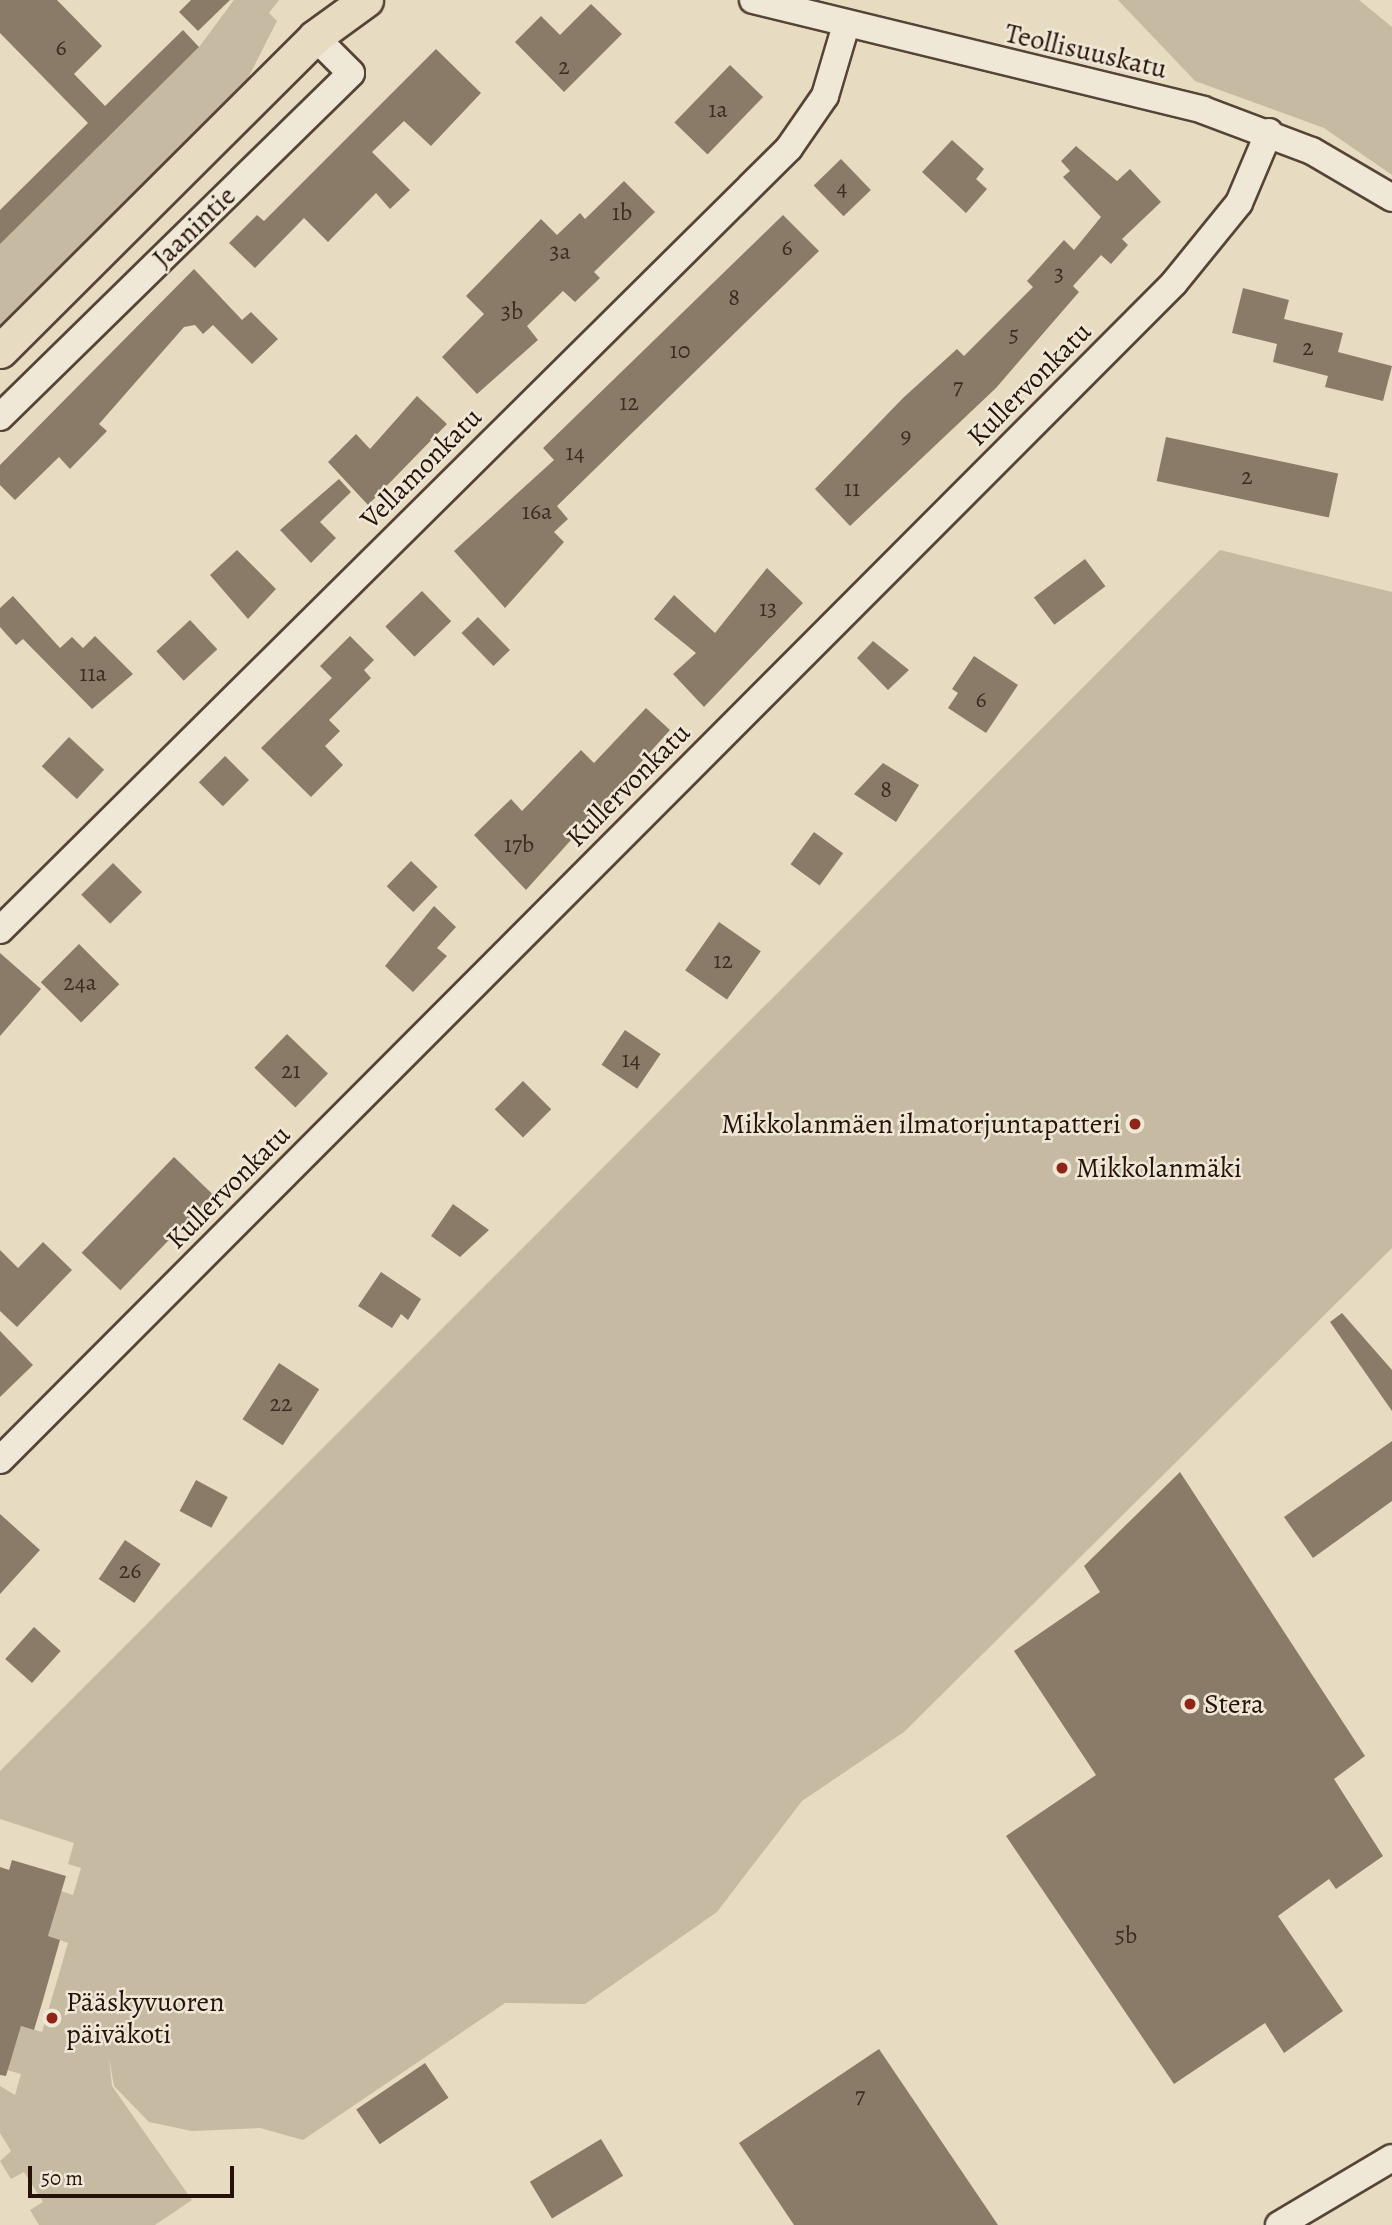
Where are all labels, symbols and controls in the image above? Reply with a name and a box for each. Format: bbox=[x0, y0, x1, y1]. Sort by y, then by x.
street label: Teollisuuskatu bbox=[1002, 16, 1170, 86]
house number: 6 bbox=[55, 34, 67, 62]
house number: 2 bbox=[558, 53, 570, 81]
house number: 1a bbox=[708, 96, 728, 124]
house number: 4 bbox=[837, 174, 847, 202]
street label: Jaanintie bbox=[145, 179, 243, 275]
house number: 1b bbox=[612, 199, 632, 227]
house number: 6 bbox=[781, 234, 793, 262]
house number: 3a bbox=[549, 238, 571, 266]
house number: 3 bbox=[1054, 260, 1064, 288]
house number: 8 bbox=[728, 284, 740, 312]
house number: 3b bbox=[501, 298, 523, 326]
street label: Kullervonkatu bbox=[960, 315, 1098, 453]
house number: 5 bbox=[1009, 321, 1019, 349]
house number: 2 bbox=[1302, 334, 1314, 362]
house number: 10 bbox=[670, 337, 690, 365]
house number: 7 bbox=[953, 373, 963, 401]
house number: 12 bbox=[619, 389, 639, 417]
street label: Vellamonkatu bbox=[353, 400, 489, 536]
house number: 9 bbox=[901, 422, 911, 450]
house number: 14 bbox=[565, 439, 585, 467]
house number: 2 bbox=[1241, 463, 1253, 491]
house number: 11 bbox=[844, 475, 860, 503]
house number: 16a bbox=[522, 498, 552, 526]
house number: 13 bbox=[759, 595, 777, 623]
house number: 11a bbox=[79, 660, 107, 688]
house number: 6 bbox=[975, 686, 987, 714]
street label: Kullervonkatu bbox=[559, 716, 697, 854]
house number: 8 bbox=[880, 776, 892, 804]
house number: 17b bbox=[504, 831, 534, 859]
house number: 12 bbox=[713, 947, 733, 975]
house number: 24a bbox=[63, 969, 97, 997]
house number: 14 bbox=[621, 1046, 641, 1074]
house number: 21 bbox=[281, 1057, 301, 1085]
place label: Mikkolanmäen ilmatorjuntapatteri bbox=[721, 1107, 1121, 1141]
marker: Mikkolanmäen ilmatorjuntapatteri bbox=[1127, 1116, 1143, 1132]
street label: Kullervonkatu bbox=[159, 1118, 297, 1256]
place label: Mikkolanmäki bbox=[1076, 1151, 1242, 1185]
marker: Mikkolanmäki bbox=[1054, 1160, 1070, 1176]
house number: 22 bbox=[270, 1390, 292, 1418]
house number: 26 bbox=[119, 1557, 141, 1585]
place label: Stera bbox=[1204, 1687, 1264, 1721]
marker: Stera bbox=[1182, 1696, 1198, 1712]
house number: 5b bbox=[1115, 1922, 1137, 1950]
place label: Pääskyvuoren päiväkoti bbox=[66, 1985, 225, 2051]
marker: Pääskyvuoren päiväkoti bbox=[44, 2010, 60, 2026]
house number: 7 bbox=[855, 2082, 865, 2110]
scale bar bbox=[32, 2152, 238, 2196]
text: 50 m bbox=[41, 2164, 83, 2192]

